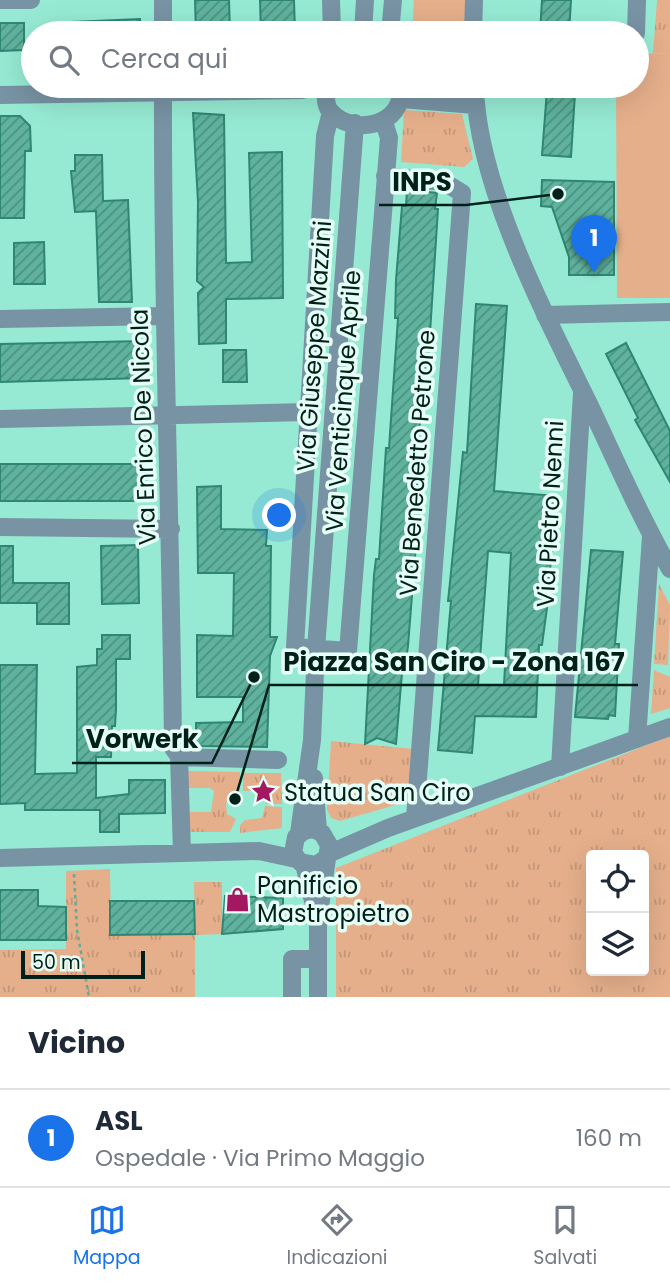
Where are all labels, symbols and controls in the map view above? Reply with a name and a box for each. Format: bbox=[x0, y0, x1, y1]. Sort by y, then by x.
search box bbox=[21, 21, 649, 98]
icon: search bbox=[45, 41, 83, 79]
text: Cerca qui bbox=[101, 41, 228, 77]
callout: INPS bbox=[379, 158, 466, 205]
text: INPS bbox=[392, 164, 452, 200]
pin: 1 bbox=[571, 215, 617, 273]
street label: Via Giuseppe Mazzini bbox=[289, 219, 339, 473]
street label: Via Venticinque Aprile bbox=[317, 269, 369, 533]
street label: Via Enrico De Nicola bbox=[122, 308, 164, 546]
street label: Via Benedetto Petrone bbox=[391, 329, 443, 597]
street label: Via Pietro Nenni bbox=[529, 420, 571, 608]
your location bbox=[262, 498, 296, 532]
callout: Piazza San Ciro - Zona 167 bbox=[269, 638, 638, 685]
text: Piazza San Ciro - Zona 167 bbox=[283, 644, 625, 680]
callout: Vorwerk bbox=[72, 716, 212, 763]
text: Vorwerk bbox=[86, 721, 198, 757]
place label: Statua San Ciro bbox=[284, 776, 471, 809]
place icon: Statua San Ciro bbox=[250, 778, 278, 806]
map controls bbox=[586, 850, 649, 976]
button: locate bbox=[586, 850, 649, 913]
place label: Panificio Mastropietro bbox=[257, 869, 410, 930]
shop icon: Panificio Mastropietro bbox=[223, 885, 251, 913]
button: layers bbox=[586, 913, 649, 976]
scale bar bbox=[21, 948, 145, 980]
text: 50 m bbox=[32, 949, 81, 976]
text: Vicino bbox=[28, 1021, 125, 1064]
text: ASL bbox=[95, 1103, 143, 1139]
text: 1 bbox=[47, 1122, 55, 1154]
text: 160 m bbox=[576, 1122, 642, 1154]
text: Ospedale · Via Primo Maggio bbox=[95, 1142, 425, 1174]
tab: Mappa bbox=[73, 1201, 141, 1272]
tab: Indicazioni bbox=[286, 1201, 388, 1272]
tab: Salvati bbox=[533, 1201, 597, 1272]

